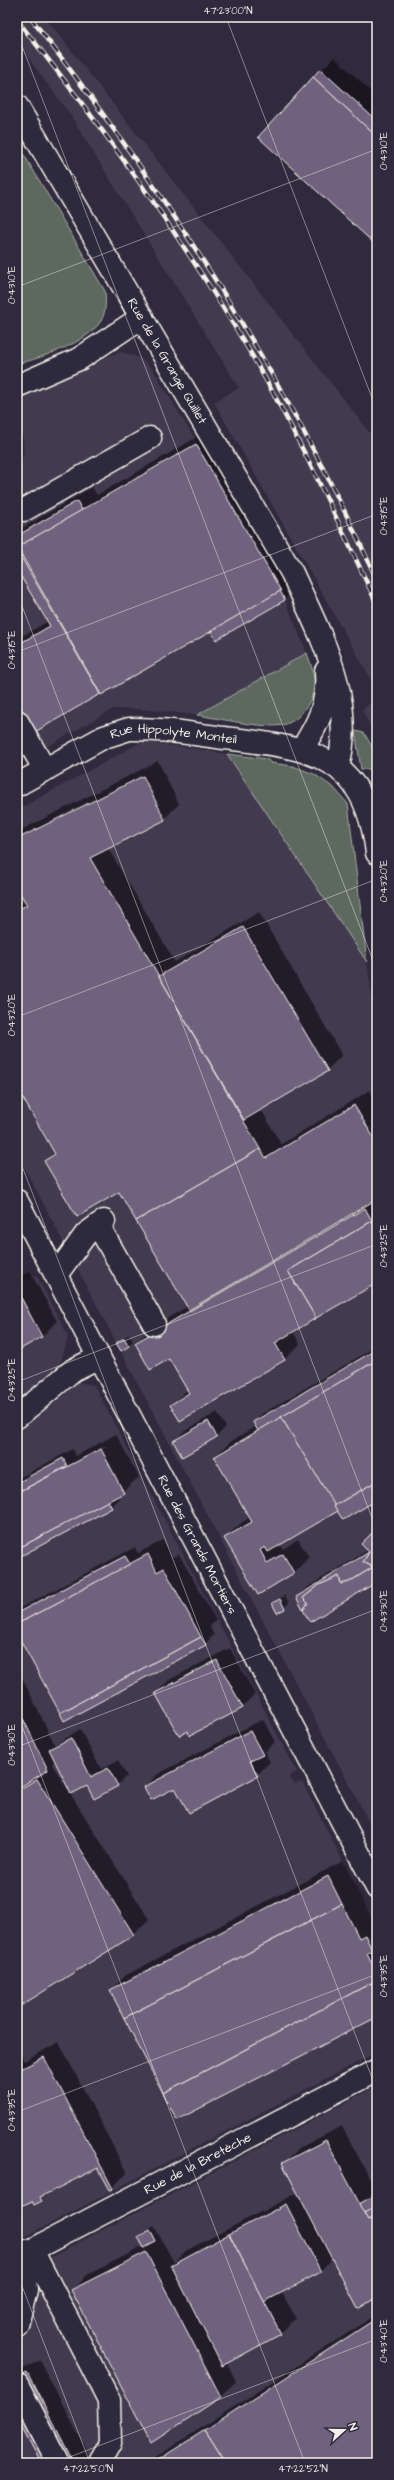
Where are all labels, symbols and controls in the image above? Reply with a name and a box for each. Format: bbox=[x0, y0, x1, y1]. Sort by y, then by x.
text: 47°23'00"N bbox=[204, 4, 252, 18]
text: 0°43'10"E bbox=[377, 132, 391, 170]
text: 0°43'10"E bbox=[5, 266, 19, 304]
street label: Rue de la Grange Quillet bbox=[123, 295, 212, 428]
text: 0°43'15"E bbox=[377, 497, 391, 535]
text: 0°43'15"E bbox=[5, 631, 19, 669]
street label: Rue Hippolyte Monteil bbox=[108, 720, 238, 748]
text: 0°43'20"E bbox=[377, 860, 391, 902]
text: 0°43'20"E bbox=[5, 994, 19, 1036]
text: 0°43'25"E bbox=[377, 1224, 391, 1268]
text: 0°43'25"E bbox=[5, 1358, 19, 1402]
street label: Rue des Grands Mortiers bbox=[153, 1472, 241, 1618]
text: 0°43'30"E bbox=[377, 1590, 391, 1632]
text: 0°43'30"E bbox=[5, 1724, 19, 1766]
text: 0°43'35"E bbox=[377, 1955, 391, 1997]
text: 0°43'35"E bbox=[5, 2089, 19, 2131]
street label: Rue de la Bretèche bbox=[141, 2128, 254, 2199]
text: 0°43'40"E bbox=[377, 2319, 391, 2363]
north arrow bbox=[324, 2410, 364, 2450]
text: N bbox=[345, 2421, 361, 2433]
text: 47°22'50"N bbox=[63, 2462, 113, 2476]
text: 47°22'52"N bbox=[278, 2462, 328, 2476]

